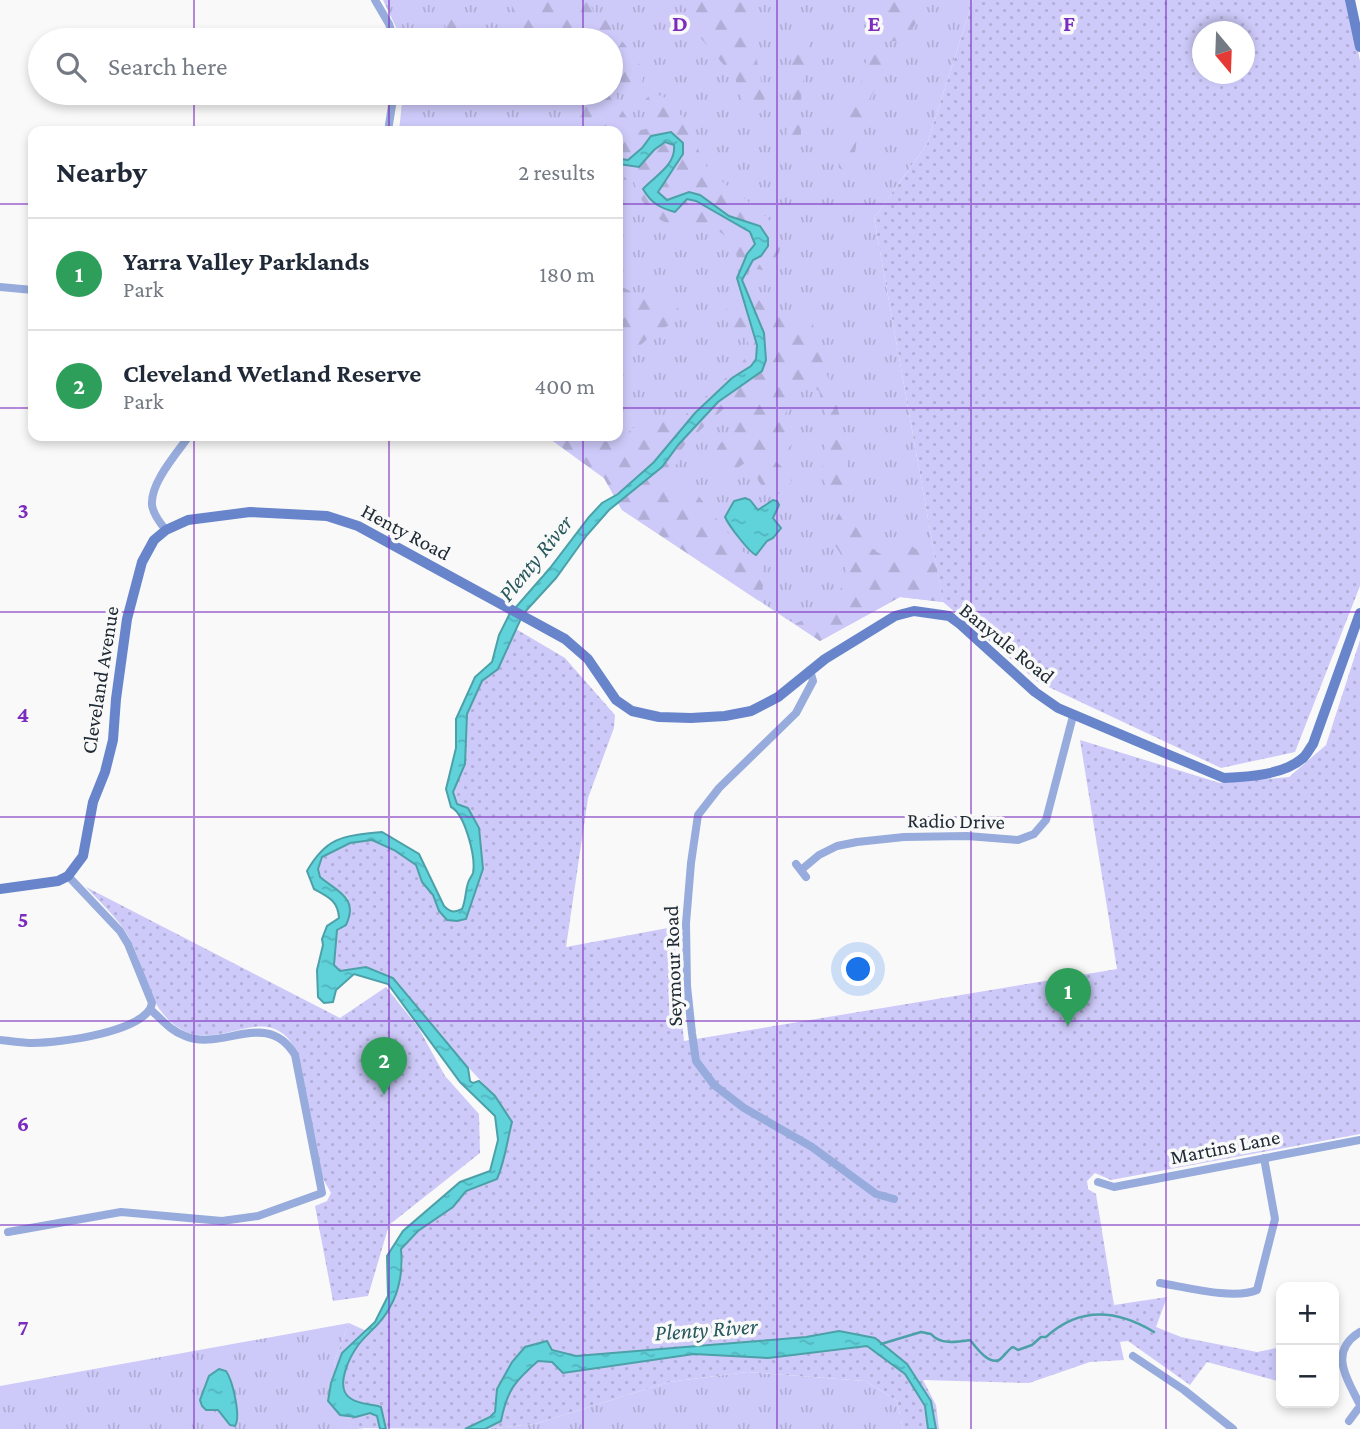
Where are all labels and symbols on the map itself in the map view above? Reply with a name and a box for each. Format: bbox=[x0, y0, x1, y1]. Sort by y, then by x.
text: D bbox=[672, 10, 688, 36]
text: E bbox=[867, 10, 881, 36]
text: F bbox=[1063, 10, 1075, 36]
north arrow bbox=[1192, 21, 1255, 84]
text: 3 bbox=[17, 497, 29, 523]
street label: Henty Road bbox=[357, 499, 455, 565]
water label: Plenty River bbox=[492, 509, 578, 606]
street label: Banyule Road bbox=[955, 598, 1059, 688]
street label: Cleveland Avenue bbox=[76, 604, 124, 756]
text: 4 bbox=[17, 701, 29, 727]
street label: Radio Drive bbox=[907, 808, 1005, 834]
street label: Seymour Road bbox=[659, 905, 687, 1027]
text: 5 bbox=[17, 906, 29, 932]
your location bbox=[841, 952, 875, 986]
pin: 1 bbox=[1045, 968, 1091, 1026]
pin: 2 bbox=[361, 1037, 407, 1095]
text: 6 bbox=[17, 1110, 29, 1136]
street label: Martins Lane bbox=[1168, 1125, 1282, 1169]
water label: Plenty River bbox=[654, 1312, 759, 1346]
text: 7 bbox=[17, 1314, 29, 1340]

